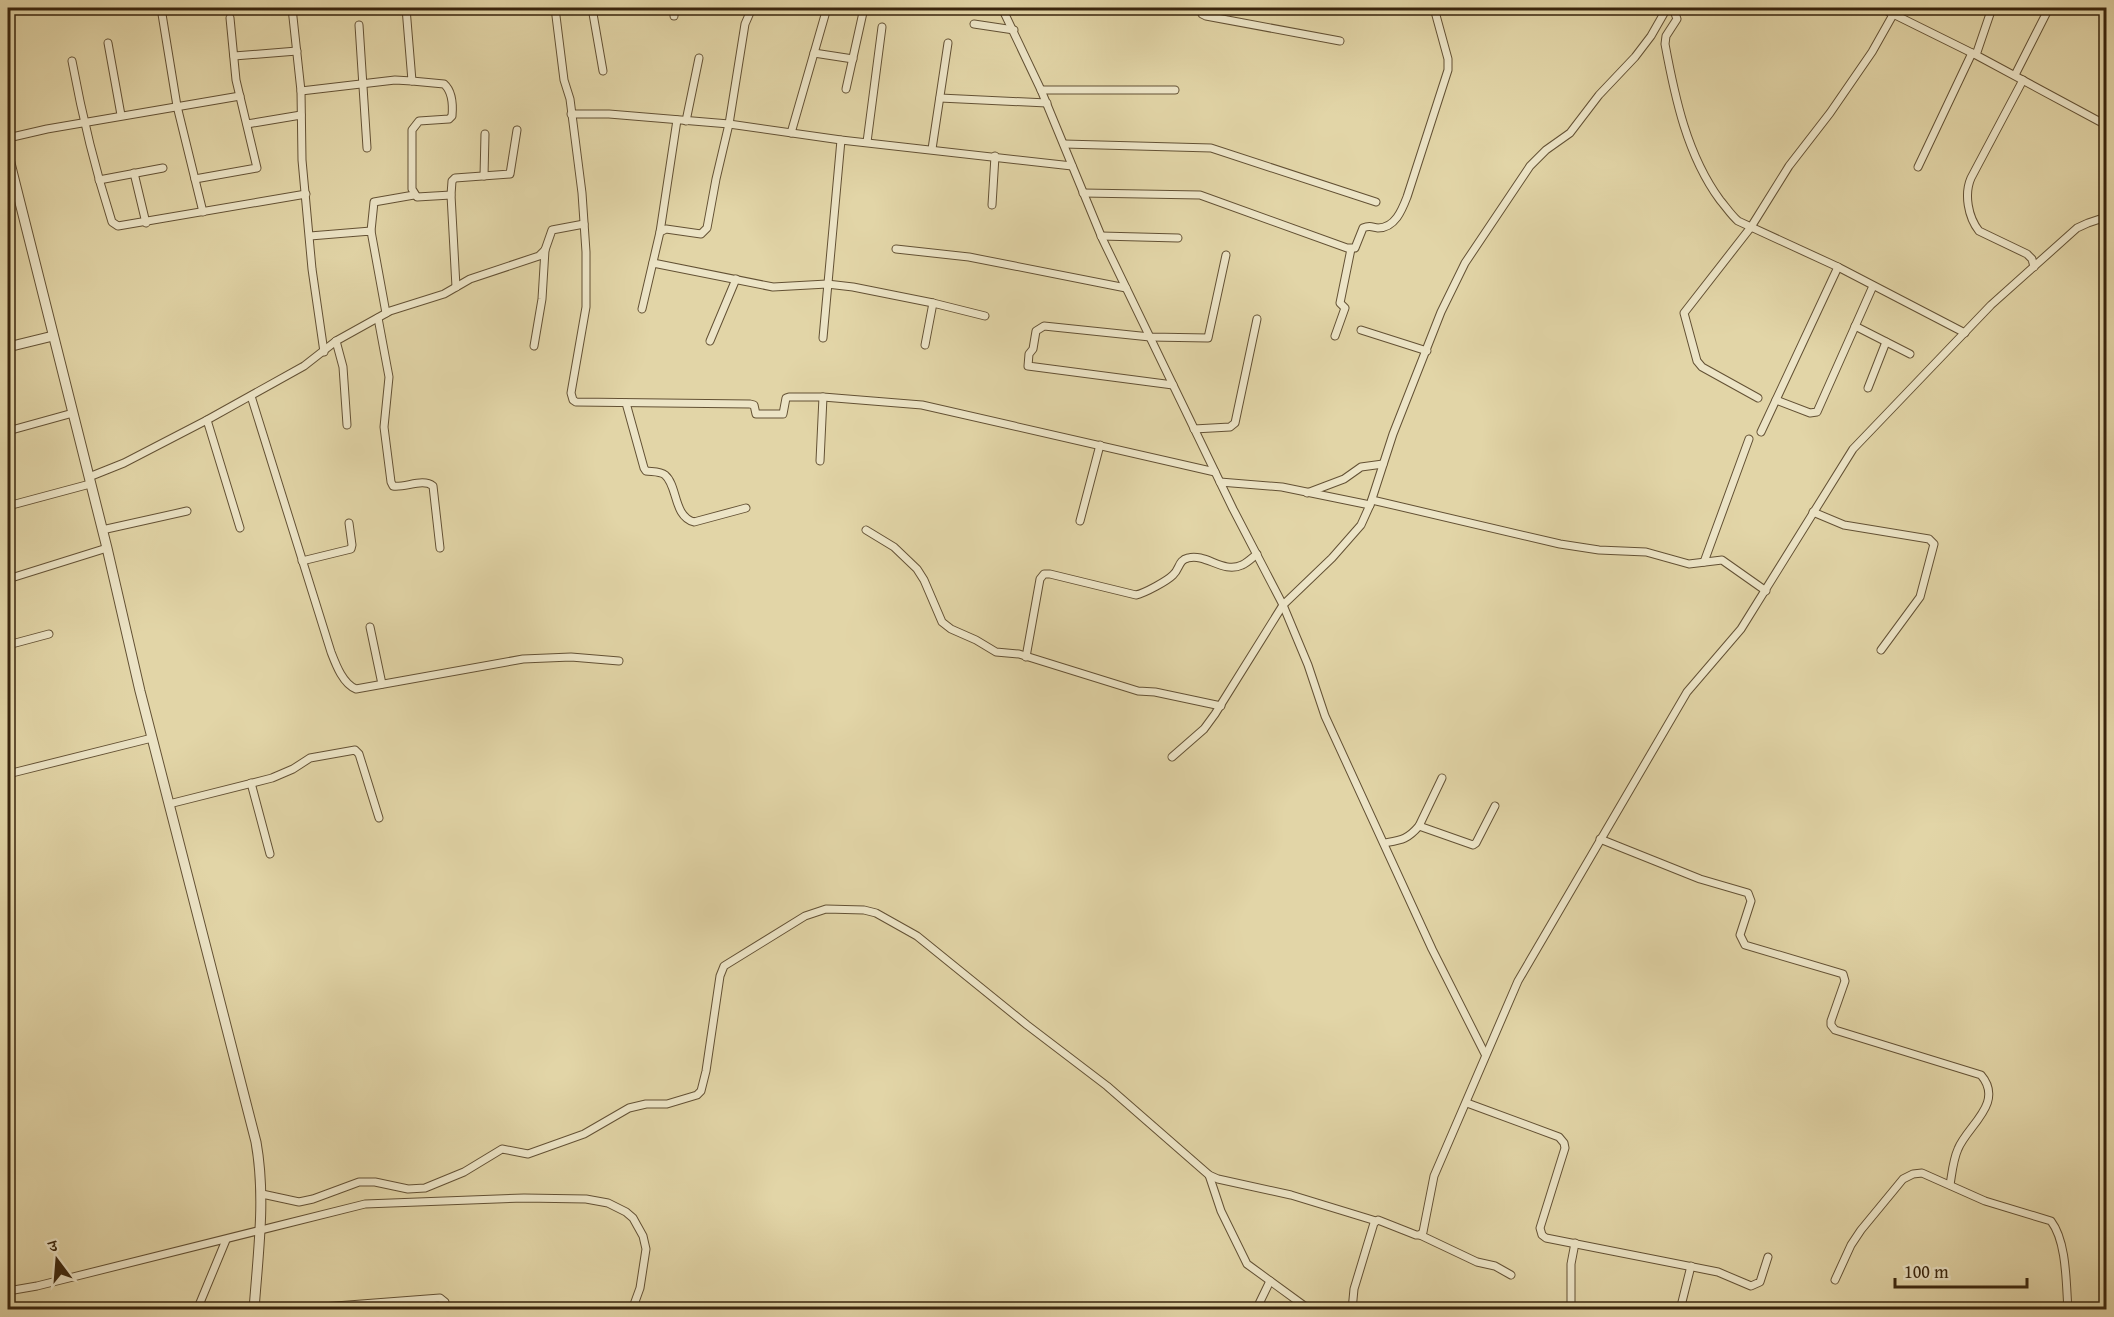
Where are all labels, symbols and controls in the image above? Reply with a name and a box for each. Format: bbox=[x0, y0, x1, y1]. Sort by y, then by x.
north arrow bbox=[27, 1230, 87, 1290]
text: उ bbox=[45, 1232, 62, 1259]
scale bar bbox=[1895, 1251, 2027, 1289]
text: 100 m bbox=[1904, 1258, 1949, 1285]

